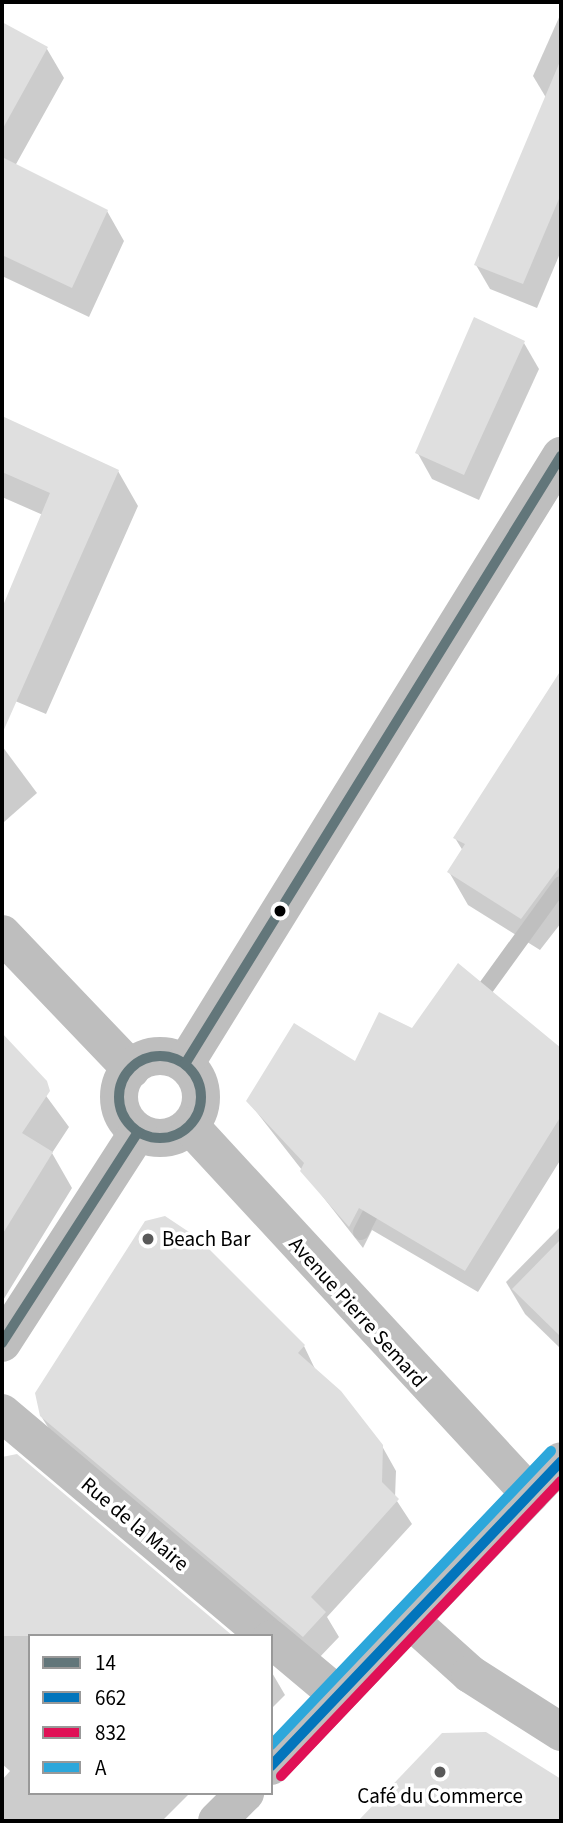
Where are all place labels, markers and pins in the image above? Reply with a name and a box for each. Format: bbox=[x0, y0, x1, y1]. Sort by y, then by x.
unlabelled marker bbox=[273, 904, 287, 918]
place label: Beach Bar bbox=[162, 1226, 250, 1252]
marker: Beach Bar bbox=[140, 1231, 156, 1247]
marker: Café du Commerce bbox=[432, 1764, 448, 1780]
place label: Café du Commerce bbox=[357, 1783, 523, 1809]

